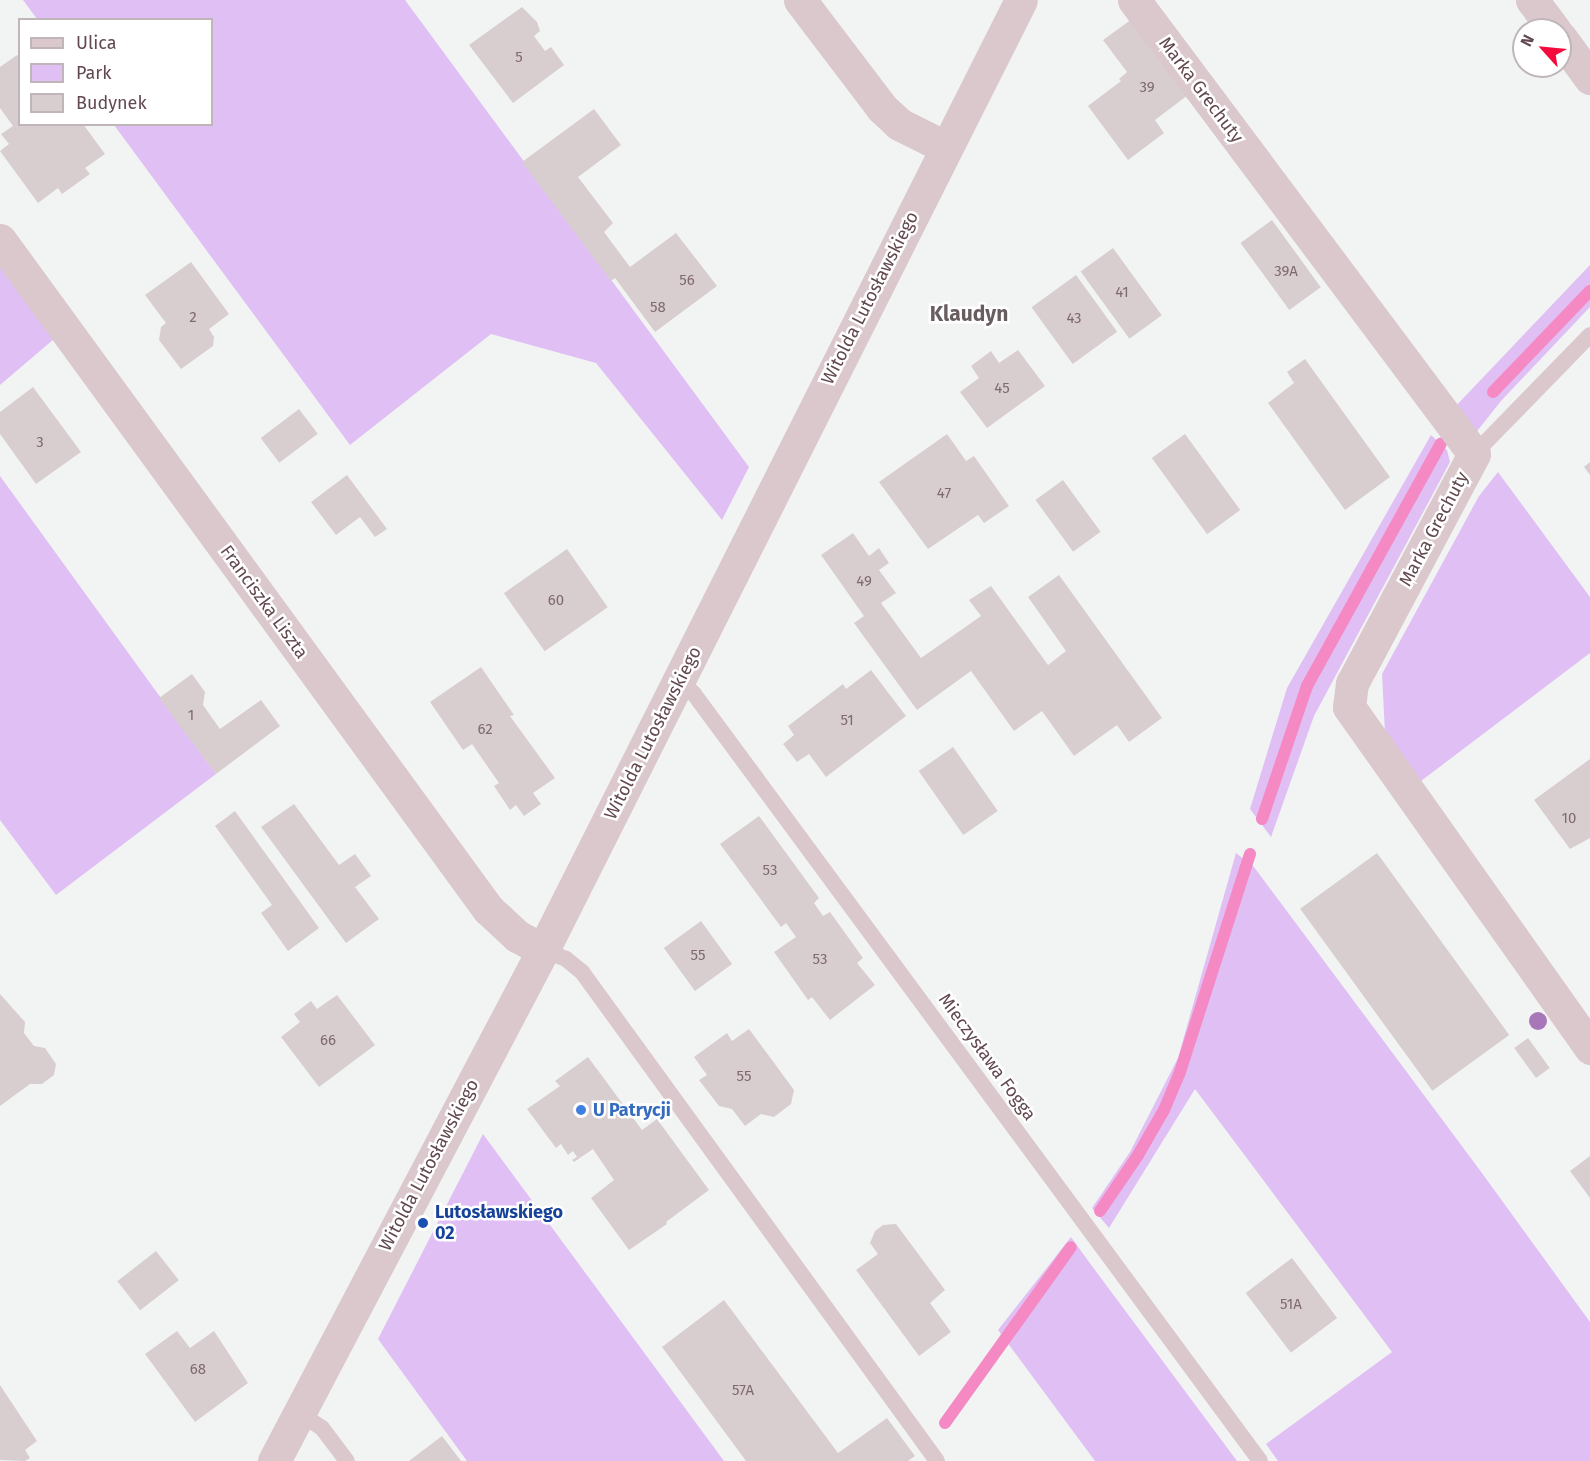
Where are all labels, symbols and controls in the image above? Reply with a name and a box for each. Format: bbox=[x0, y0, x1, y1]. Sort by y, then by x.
legend bbox=[18, 18, 213, 126]
north arrow bbox=[1512, 18, 1572, 78]
text: N bbox=[1516, 31, 1538, 50]
text: Ulica bbox=[76, 32, 116, 54]
street label: Marka Grechuty bbox=[1154, 33, 1248, 147]
house number: 5 bbox=[515, 49, 523, 67]
text: Park bbox=[76, 62, 111, 84]
house number: 39 bbox=[1139, 79, 1155, 97]
text: Budynek bbox=[76, 92, 147, 114]
street label: Witolda Lutosławskiego bbox=[817, 208, 923, 388]
house number: 39A bbox=[1274, 263, 1298, 281]
house number: 56 bbox=[679, 272, 695, 290]
house number: 41 bbox=[1115, 284, 1129, 302]
house number: 58 bbox=[650, 299, 666, 317]
district label: Klaudyn bbox=[930, 301, 1008, 327]
house number: 2 bbox=[189, 309, 197, 327]
house number: 43 bbox=[1066, 310, 1082, 328]
house number: 45 bbox=[994, 380, 1010, 398]
house number: 3 bbox=[36, 434, 44, 452]
street label: Marka Grechuty bbox=[1395, 468, 1473, 590]
house number: 47 bbox=[937, 485, 951, 503]
street label: Franciszka Liszta bbox=[216, 541, 312, 663]
house number: 49 bbox=[856, 573, 872, 591]
house number: 60 bbox=[548, 592, 564, 610]
street label: Witolda Lutosławskiego bbox=[600, 643, 706, 823]
house number: 1 bbox=[188, 707, 194, 725]
house number: 51 bbox=[840, 712, 854, 730]
house number: 62 bbox=[477, 721, 493, 739]
house number: 10 bbox=[1562, 810, 1576, 828]
house number: 53 bbox=[763, 862, 777, 880]
house number: 55 bbox=[691, 947, 705, 965]
house number: 53 bbox=[813, 951, 827, 969]
street label: Mieczysława Fogga bbox=[934, 989, 1040, 1125]
house number: 66 bbox=[320, 1032, 336, 1050]
house number: 55 bbox=[737, 1068, 751, 1086]
street label: Witolda Lutosławskiego bbox=[375, 1075, 483, 1255]
place label: U Patrycji bbox=[593, 1099, 671, 1121]
marker: U Patrycji bbox=[574, 1103, 588, 1117]
place label: Lutosławskiego 02 bbox=[435, 1202, 563, 1244]
marker: Lutosławskiego 02 bbox=[416, 1216, 430, 1230]
house number: 51A bbox=[1280, 1296, 1302, 1314]
house number: 68 bbox=[190, 1361, 206, 1379]
house number: 57A bbox=[732, 1382, 754, 1400]

